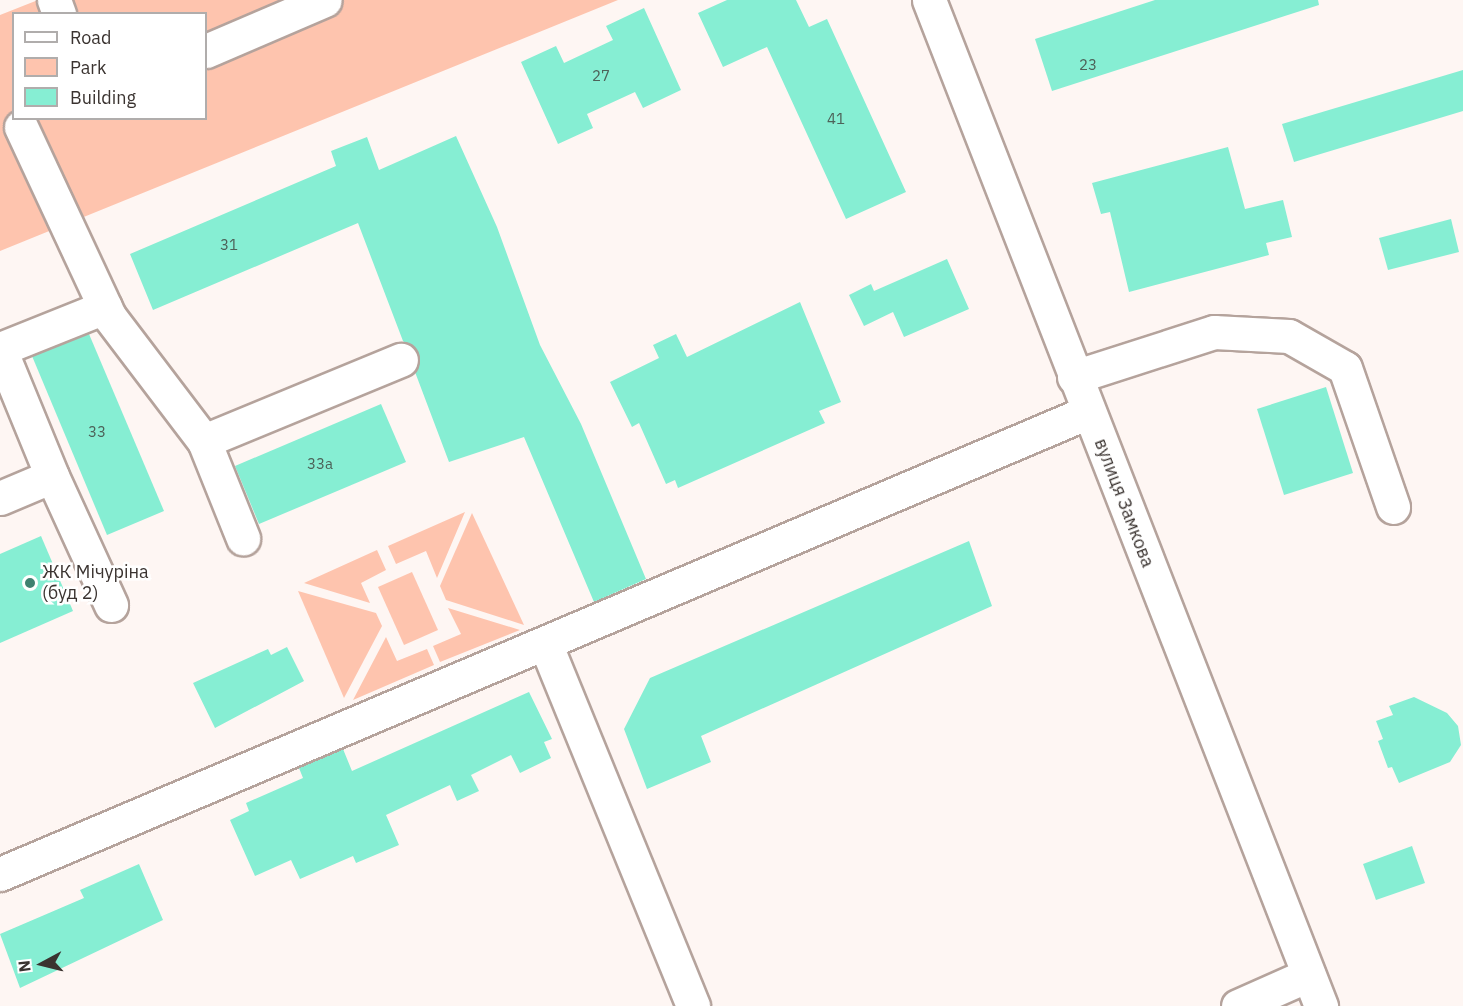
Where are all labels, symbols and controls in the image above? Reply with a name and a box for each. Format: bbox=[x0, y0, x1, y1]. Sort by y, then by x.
legend bbox=[12, 12, 207, 120]
text: Road bbox=[70, 26, 111, 49]
text: Park bbox=[70, 56, 106, 79]
house number: 23 bbox=[1079, 56, 1097, 74]
house number: 27 bbox=[592, 67, 610, 85]
text: Building bbox=[70, 86, 136, 109]
house number: 41 bbox=[827, 110, 845, 128]
house number: 31 bbox=[220, 236, 238, 254]
house number: 33 bbox=[88, 423, 106, 441]
street label: вулиця Замкова bbox=[1090, 436, 1158, 570]
house number: 33а bbox=[307, 455, 333, 473]
place label: ЖК Мічуріна (буд 2) bbox=[42, 562, 149, 604]
marker: ЖК Мічуріна (буд 2) bbox=[23, 576, 37, 590]
north arrow bbox=[12, 934, 72, 994]
text: N bbox=[14, 959, 35, 973]

